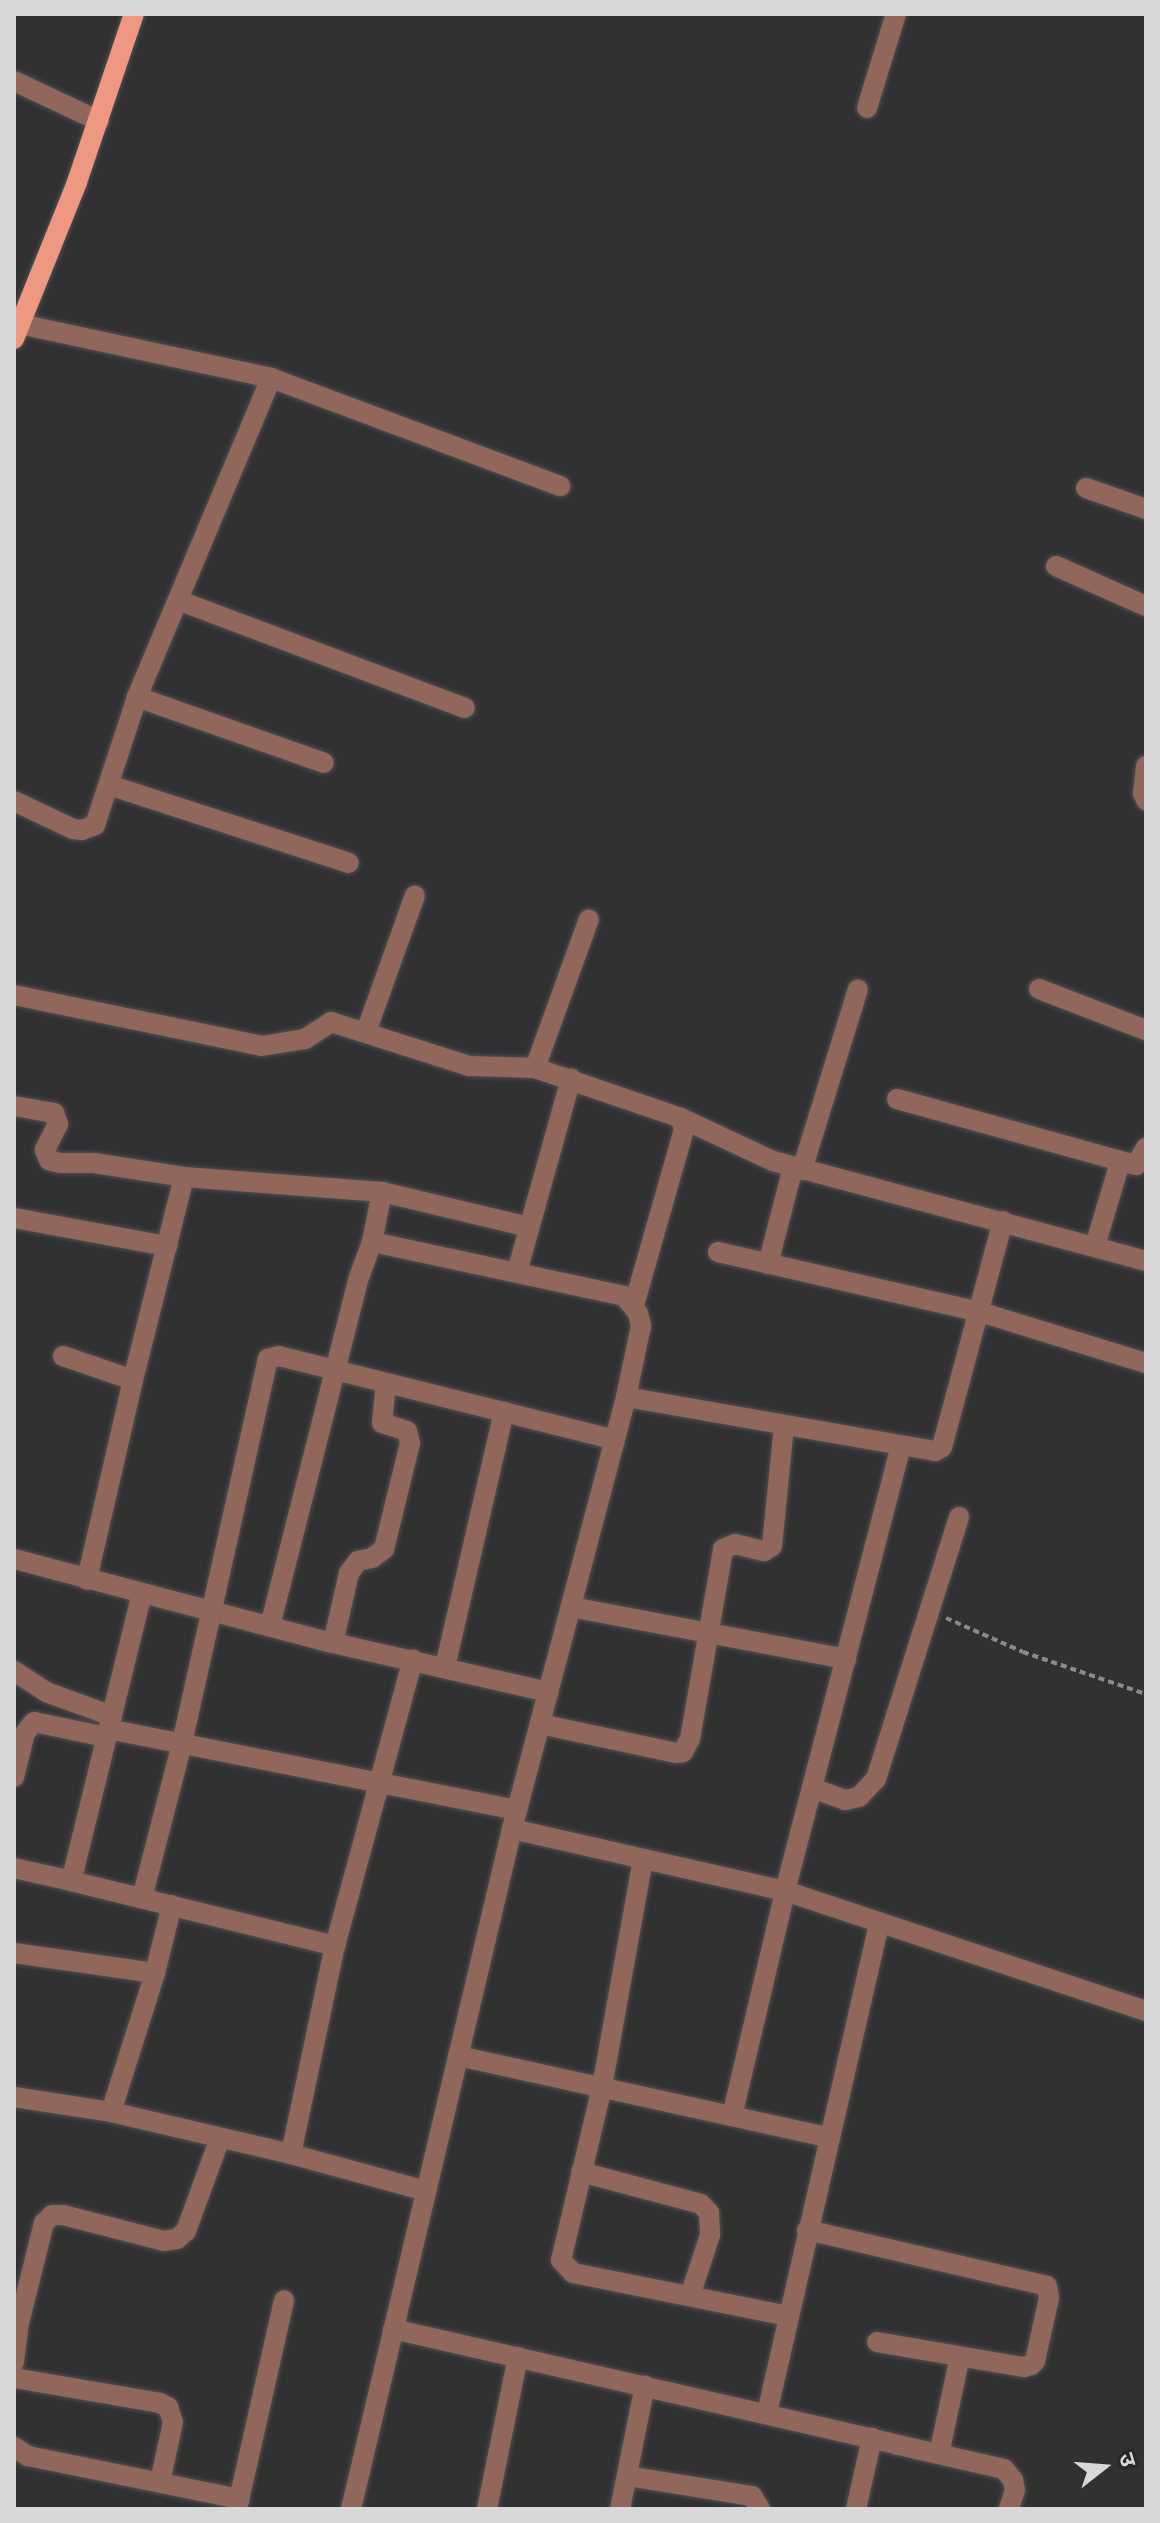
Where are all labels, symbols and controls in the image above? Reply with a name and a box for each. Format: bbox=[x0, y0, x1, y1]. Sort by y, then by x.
north arrow bbox=[1064, 2427, 1144, 2507]
text: उ bbox=[1114, 2450, 1141, 2470]

